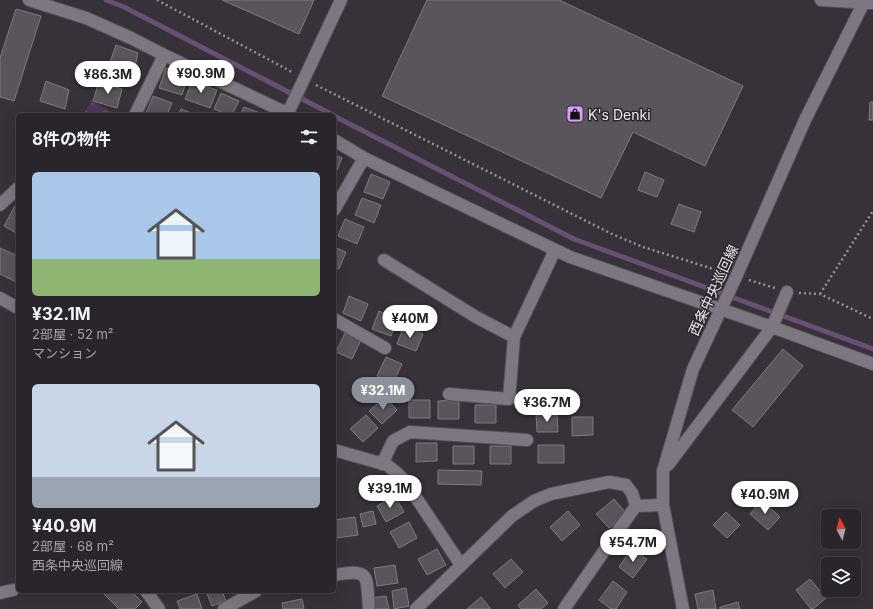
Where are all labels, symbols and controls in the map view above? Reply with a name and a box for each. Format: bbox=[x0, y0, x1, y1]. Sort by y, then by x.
pin: ¥90.9M bbox=[168, 60, 234, 94]
pin: ¥86.3M bbox=[75, 61, 141, 95]
text: ¥90.9M bbox=[177, 65, 225, 81]
text: ¥86.3M bbox=[84, 66, 132, 82]
shop icon: K's Denki bbox=[565, 104, 585, 124]
place label: K's Denki bbox=[588, 106, 651, 123]
icon: filters bbox=[298, 126, 320, 148]
text: 8件の物件 bbox=[32, 129, 111, 149]
icon: home bbox=[140, 198, 212, 270]
street label: 西条中央巡回線 bbox=[685, 242, 741, 338]
text: ¥32.1M bbox=[32, 304, 91, 324]
pin: ¥40M bbox=[386, 305, 434, 339]
text: ¥40M bbox=[391, 310, 429, 326]
text: 2部屋 · 52 m² bbox=[32, 326, 114, 342]
text: マンション bbox=[32, 345, 97, 361]
pin: ¥32.1M bbox=[350, 377, 416, 411]
text: ¥32.1M bbox=[361, 382, 405, 398]
pin: ¥36.7M bbox=[514, 389, 580, 423]
text: ¥36.7M bbox=[523, 394, 571, 410]
icon: home bbox=[140, 410, 212, 482]
pin: ¥39.1M bbox=[357, 475, 423, 509]
text: ¥39.1M bbox=[368, 480, 412, 496]
pin: ¥40.9M bbox=[732, 481, 798, 515]
text: ¥40.9M bbox=[740, 486, 790, 502]
north arrow bbox=[821, 509, 861, 549]
map controls bbox=[821, 509, 861, 597]
text: ¥40.9M bbox=[32, 516, 97, 536]
pin: ¥54.7M bbox=[600, 529, 666, 563]
text: ¥54.7M bbox=[609, 534, 657, 550]
text: 2部屋 · 68 m² bbox=[32, 538, 114, 554]
text: 西条中央巡回線 bbox=[32, 557, 123, 573]
button: layers bbox=[821, 557, 861, 597]

